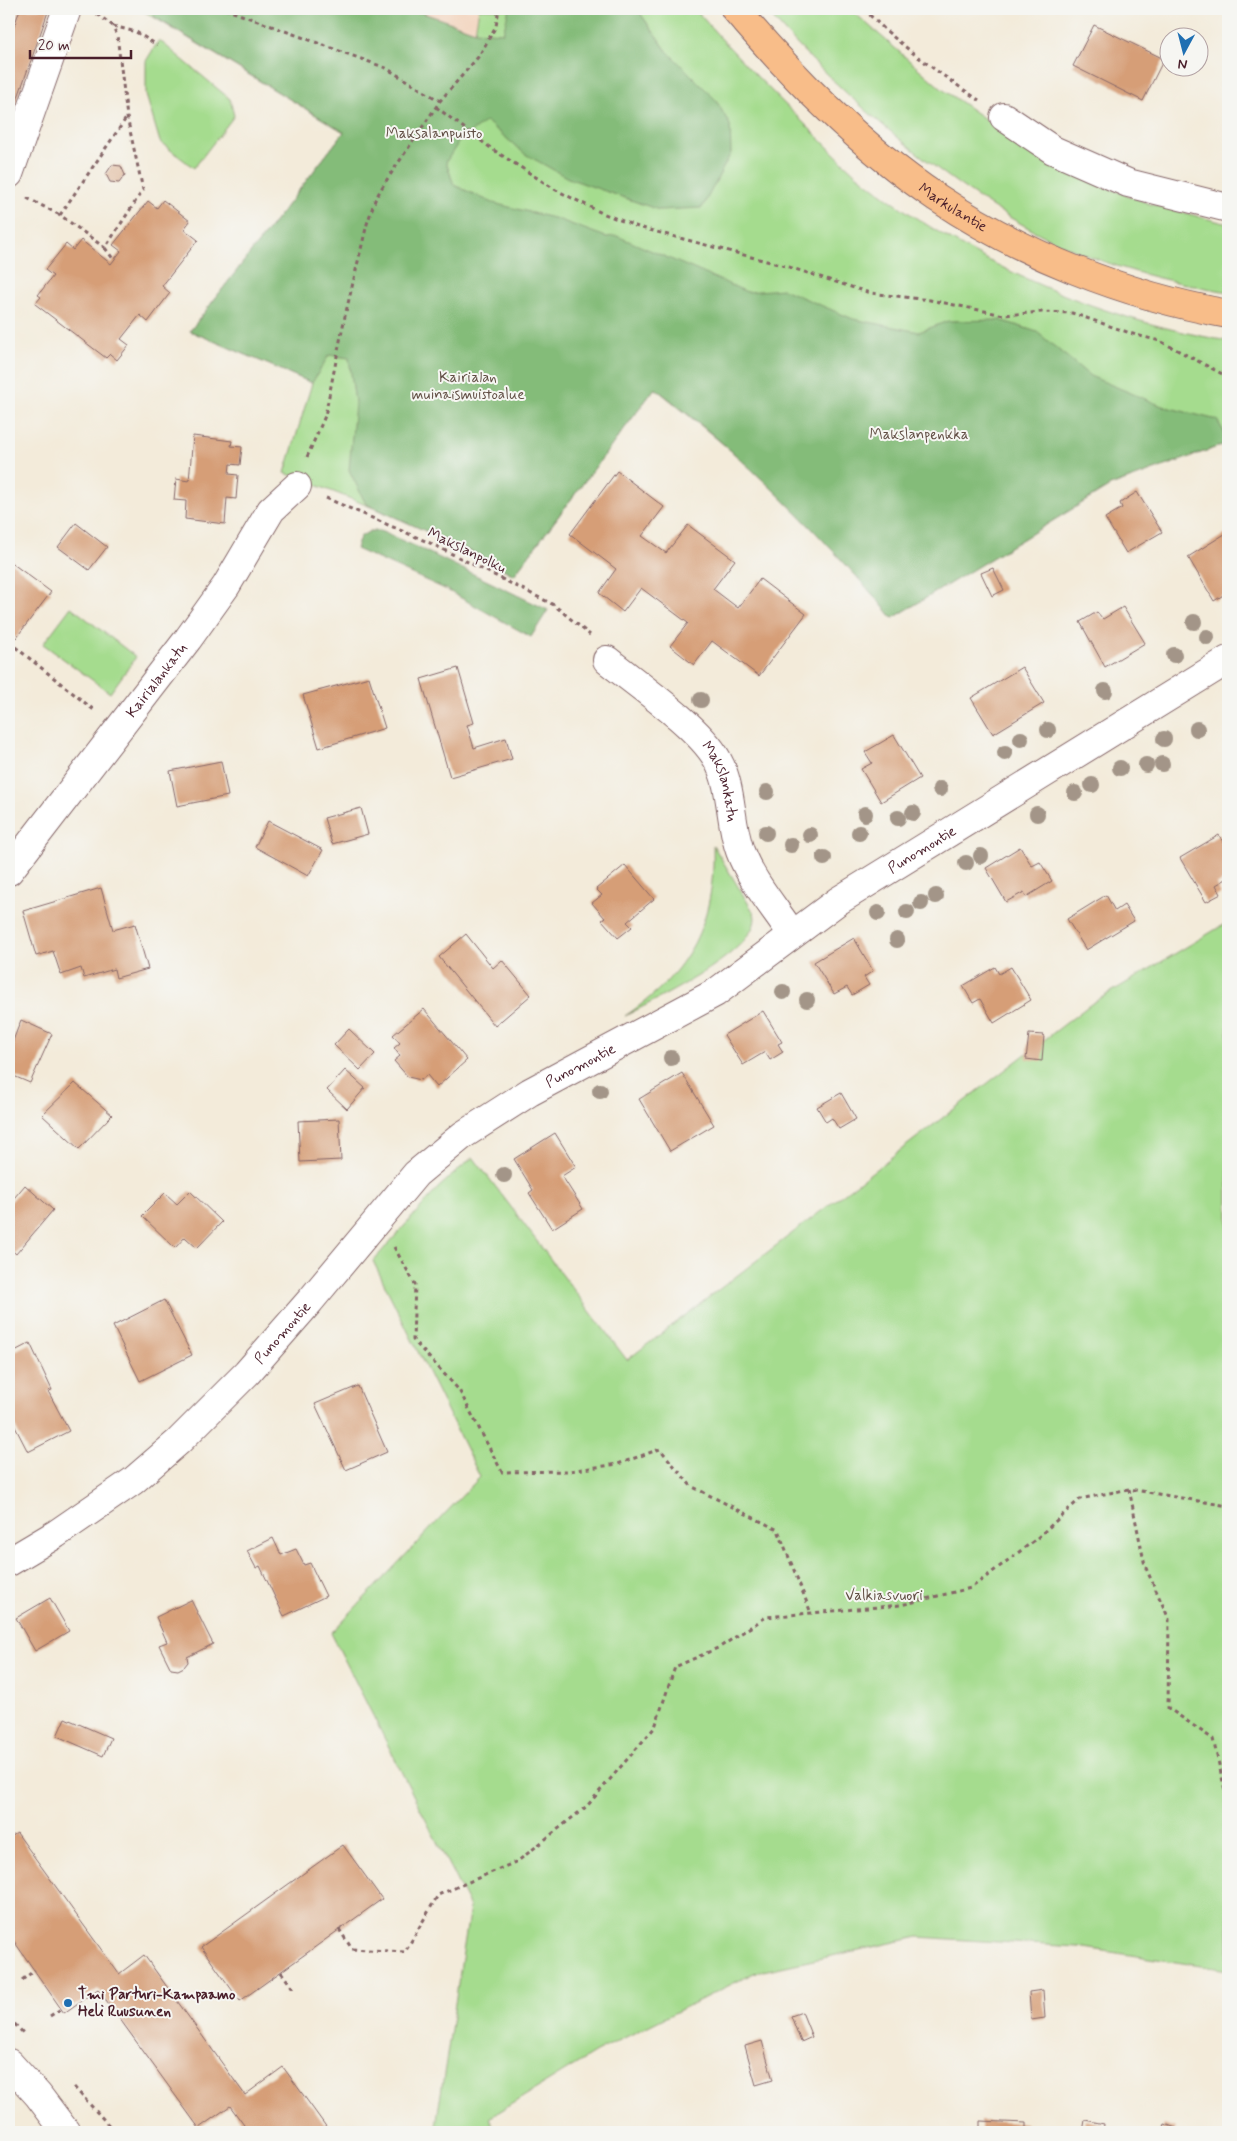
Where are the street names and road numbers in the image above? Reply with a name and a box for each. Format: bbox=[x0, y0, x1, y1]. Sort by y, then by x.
street label: Markulantie bbox=[914, 179, 991, 237]
street label: Makslanpolku bbox=[424, 523, 509, 579]
street label: Kairialankatu bbox=[122, 639, 193, 722]
street label: Makslankatu bbox=[697, 737, 742, 824]
street label: Punomontie bbox=[884, 821, 960, 879]
street label: Punomontie bbox=[542, 1039, 619, 1093]
street label: Punomontie bbox=[250, 1298, 316, 1369]

